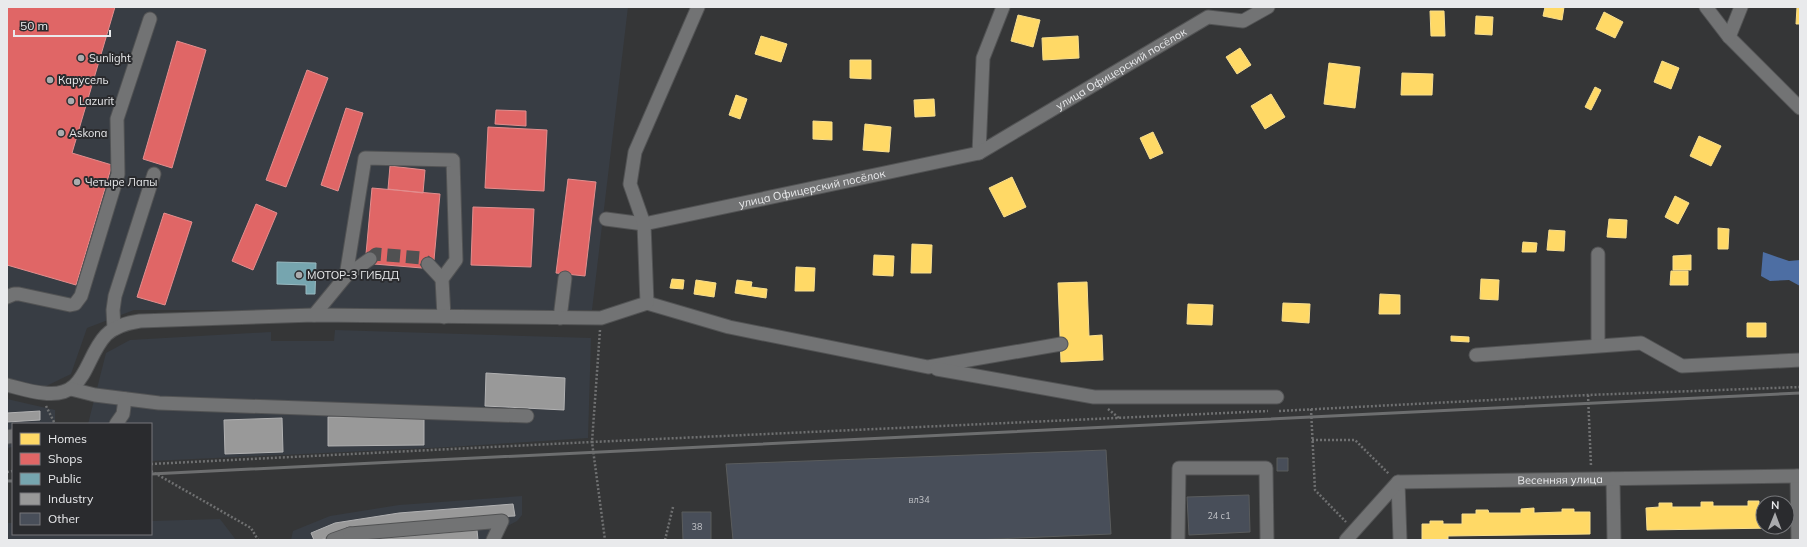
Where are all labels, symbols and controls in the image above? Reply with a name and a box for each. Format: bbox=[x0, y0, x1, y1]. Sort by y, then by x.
scale bar bbox=[14, 12, 110, 38]
text: 50 m bbox=[20, 18, 48, 33]
street label: улица Офицерский посёлок bbox=[1053, 24, 1189, 113]
place label: Sunlight bbox=[89, 51, 131, 65]
marker: Sunlight bbox=[76, 53, 86, 63]
place label: Карусель bbox=[58, 73, 109, 87]
marker: Карусель bbox=[45, 75, 55, 85]
place label: Lazurit bbox=[79, 94, 114, 108]
marker: Lazurit bbox=[66, 96, 76, 106]
place label: Askona bbox=[69, 126, 107, 140]
marker: Askona bbox=[56, 128, 66, 138]
street label: улица Офицерский посёлок bbox=[737, 166, 887, 211]
place label: Четыре Лапы bbox=[85, 175, 157, 189]
marker: Четыре Лапы bbox=[72, 177, 82, 187]
place label: МОТОР-3 ГИБДД bbox=[307, 268, 400, 282]
marker: МОТОР-3 ГИБДД bbox=[294, 270, 304, 280]
legend bbox=[12, 423, 152, 535]
text: Homes bbox=[48, 431, 87, 446]
text: Shops bbox=[48, 451, 83, 466]
text: Public bbox=[48, 471, 82, 486]
street label: Весенняя улица bbox=[1517, 472, 1603, 487]
text: Industry bbox=[48, 491, 94, 506]
house number: вл34 bbox=[908, 494, 930, 505]
north arrow bbox=[1755, 495, 1795, 535]
text: N bbox=[1771, 498, 1779, 512]
house number: 24 с1 bbox=[1207, 510, 1231, 521]
text: Other bbox=[48, 511, 80, 526]
house number: 38 bbox=[692, 521, 702, 532]

